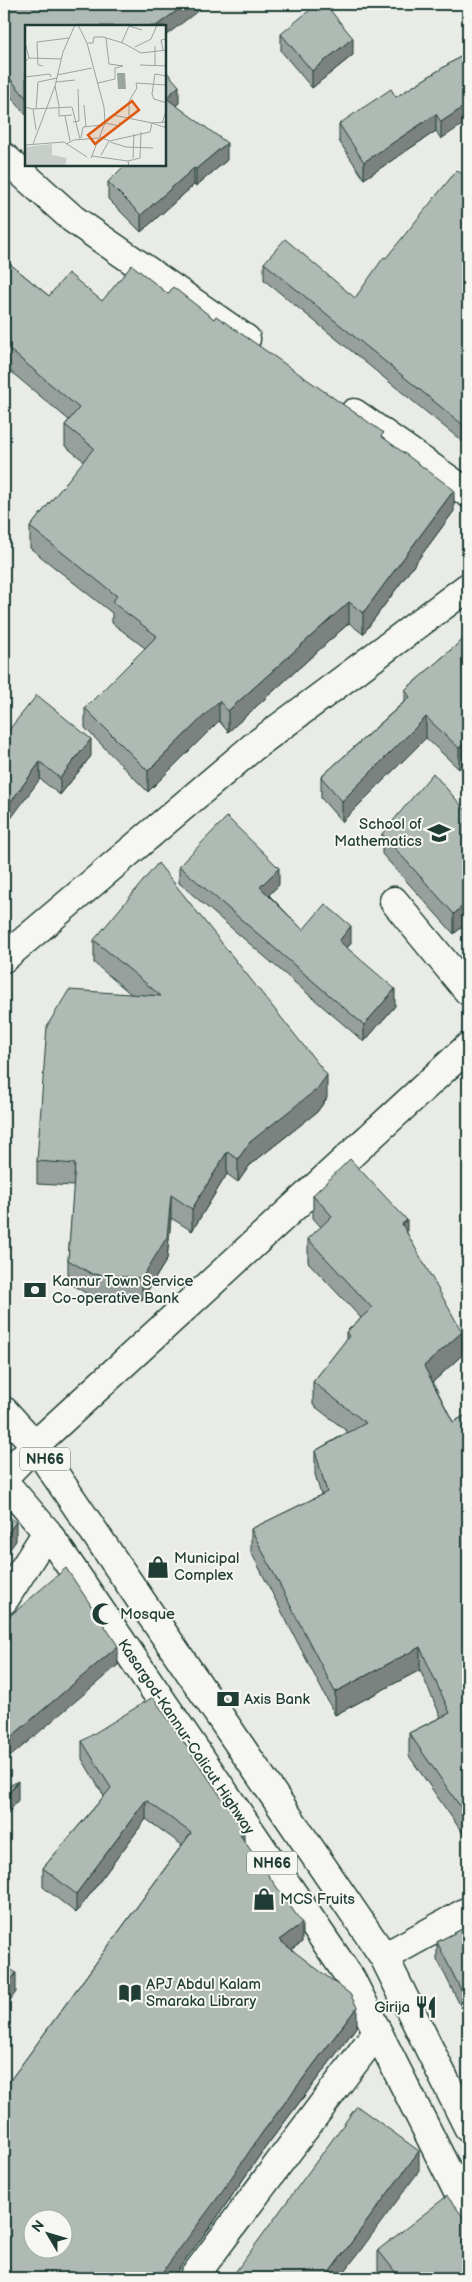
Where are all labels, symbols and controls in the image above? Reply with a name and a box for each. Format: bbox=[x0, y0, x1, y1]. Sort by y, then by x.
inset map bbox=[25, 25, 166, 166]
place label: School of Mathematics bbox=[334, 815, 423, 851]
school or university icon: School of Mathematics bbox=[426, 820, 452, 846]
place label: Kannur Town Service Co-operative Bank bbox=[52, 1272, 193, 1308]
bank icon: Kannur Town Service Co-operative Bank bbox=[22, 1277, 48, 1303]
road number: NH66 bbox=[20, 1448, 70, 1470]
place label: Municipal Complex bbox=[174, 1549, 239, 1585]
shop icon: Municipal Complex bbox=[145, 1554, 171, 1580]
mosque icon: Mosque bbox=[90, 1601, 116, 1627]
place label: Mosque bbox=[120, 1605, 175, 1624]
street label: Kasargod-Kannur-Calicut Highway bbox=[113, 1636, 259, 1838]
bank icon: Axis Bank bbox=[215, 1686, 241, 1712]
place label: Axis Bank bbox=[244, 1690, 310, 1709]
road number: NH66 bbox=[247, 1852, 297, 1875]
shop icon: MCS Fruits bbox=[251, 1886, 277, 1912]
place label: MCS Fruits bbox=[280, 1890, 355, 1909]
place label: APJ Abdul Kalam Smaraka Library bbox=[146, 1975, 261, 2011]
library icon: APJ Abdul Kalam Smaraka Library bbox=[117, 1980, 143, 2006]
restaurant icon: Girija bbox=[413, 1994, 439, 2020]
place label: Girija bbox=[374, 1998, 410, 2017]
north arrow bbox=[22, 2210, 72, 2260]
text: N bbox=[28, 2217, 48, 2236]

